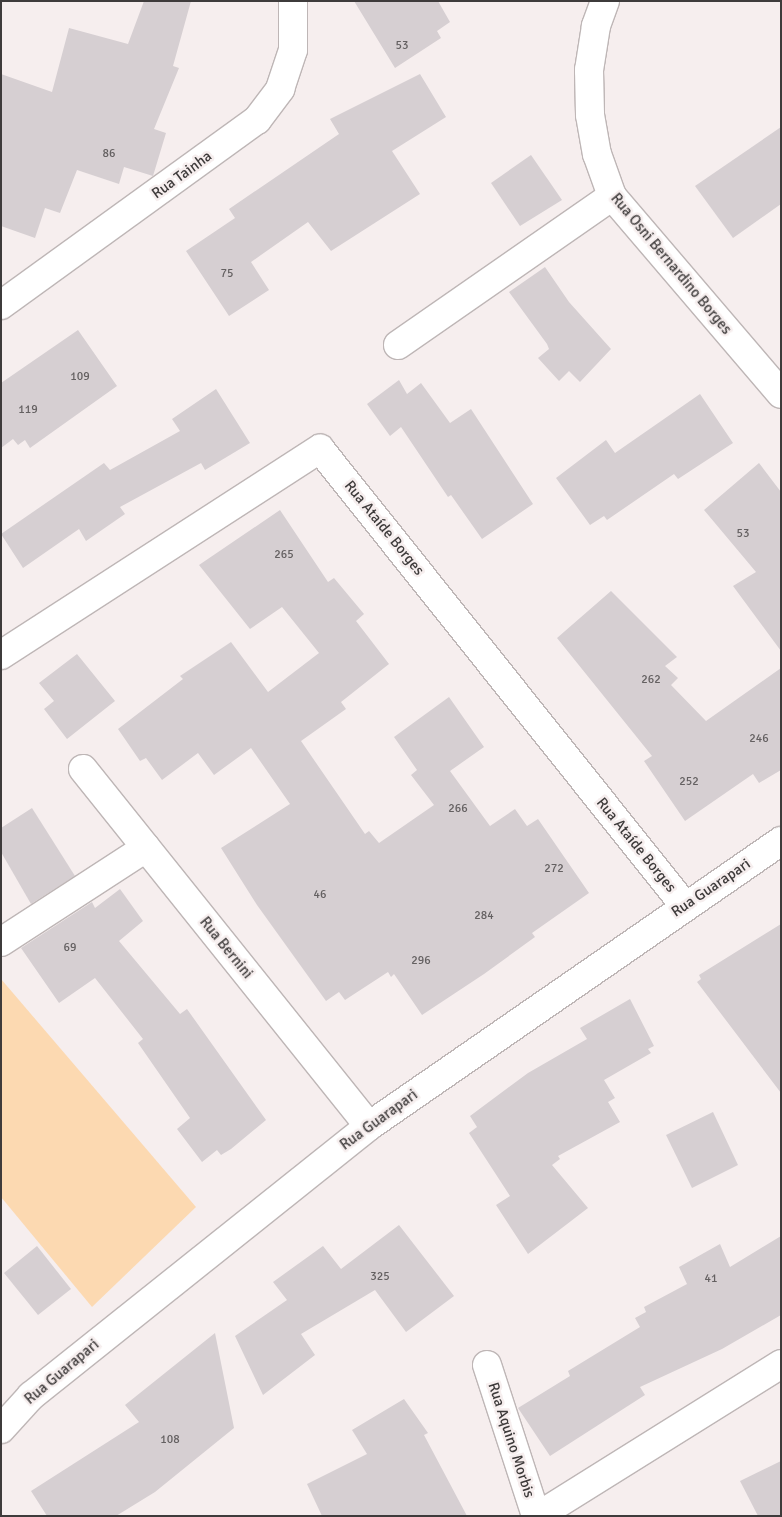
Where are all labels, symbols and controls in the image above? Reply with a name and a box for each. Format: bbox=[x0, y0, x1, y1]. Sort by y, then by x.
house number: 53 bbox=[396, 39, 408, 53]
house number: 86 bbox=[103, 147, 115, 161]
street label: Rua Tainha bbox=[149, 147, 215, 203]
street label: Rua Osni Bernardino Borges bbox=[607, 190, 735, 338]
house number: 75 bbox=[221, 267, 233, 281]
house number: 109 bbox=[70, 370, 90, 384]
house number: 119 bbox=[18, 403, 38, 417]
street label: Rua Ataíde Borges bbox=[340, 477, 428, 579]
house number: 53 bbox=[737, 527, 749, 541]
house number: 265 bbox=[274, 548, 294, 562]
house number: 262 bbox=[641, 673, 661, 687]
house number: 246 bbox=[749, 732, 769, 746]
house number: 252 bbox=[679, 775, 699, 789]
street label: Rua Ataíde Borges bbox=[592, 794, 680, 896]
house number: 266 bbox=[448, 802, 468, 816]
street label: Rua Guarapari bbox=[668, 855, 754, 921]
house number: 272 bbox=[544, 862, 564, 876]
house number: 46 bbox=[314, 888, 326, 902]
house number: 284 bbox=[474, 909, 494, 923]
street label: Rua Bernini bbox=[196, 913, 256, 983]
house number: 69 bbox=[64, 941, 76, 955]
house number: 296 bbox=[411, 954, 431, 968]
street label: Rua Guarapari bbox=[337, 1086, 421, 1154]
house number: 325 bbox=[370, 1270, 390, 1284]
house number: 41 bbox=[705, 1272, 717, 1286]
street label: Rua Guarapari bbox=[21, 1336, 103, 1408]
street label: Rua Aquino Morbis bbox=[484, 1380, 538, 1500]
house number: 108 bbox=[160, 1433, 180, 1447]

